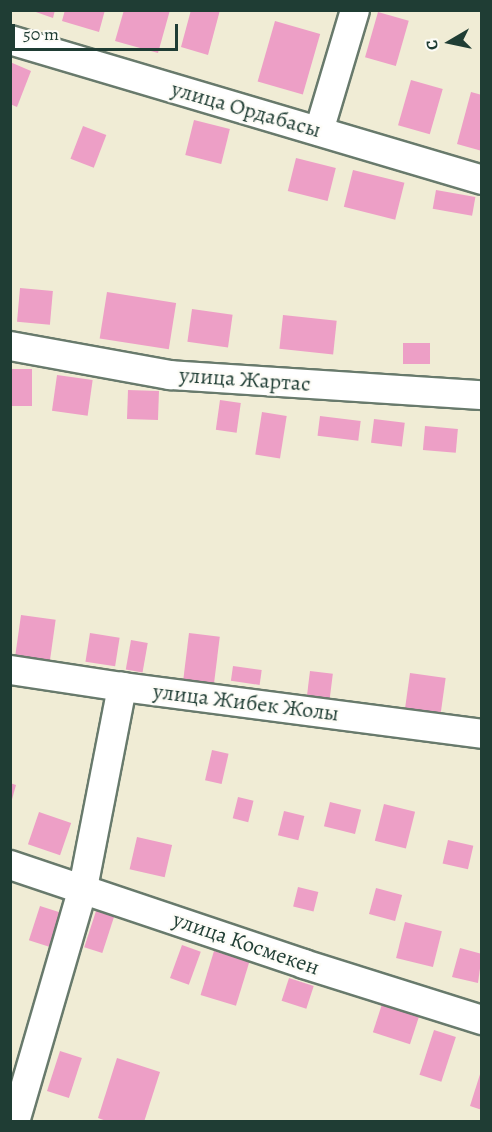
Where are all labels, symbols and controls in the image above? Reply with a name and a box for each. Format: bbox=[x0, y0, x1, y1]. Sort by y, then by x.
scale bar bbox=[15, 12, 182, 50]
north arrow bbox=[420, 12, 480, 72]
text: 50 m bbox=[23, 22, 59, 46]
text: С bbox=[421, 38, 444, 51]
street label: улица Ордабасы bbox=[168, 76, 324, 144]
street label: улица Жартас bbox=[178, 362, 312, 398]
street label: улица Жибек Жолы bbox=[152, 679, 340, 727]
street label: улица Космекен bbox=[169, 907, 323, 981]

